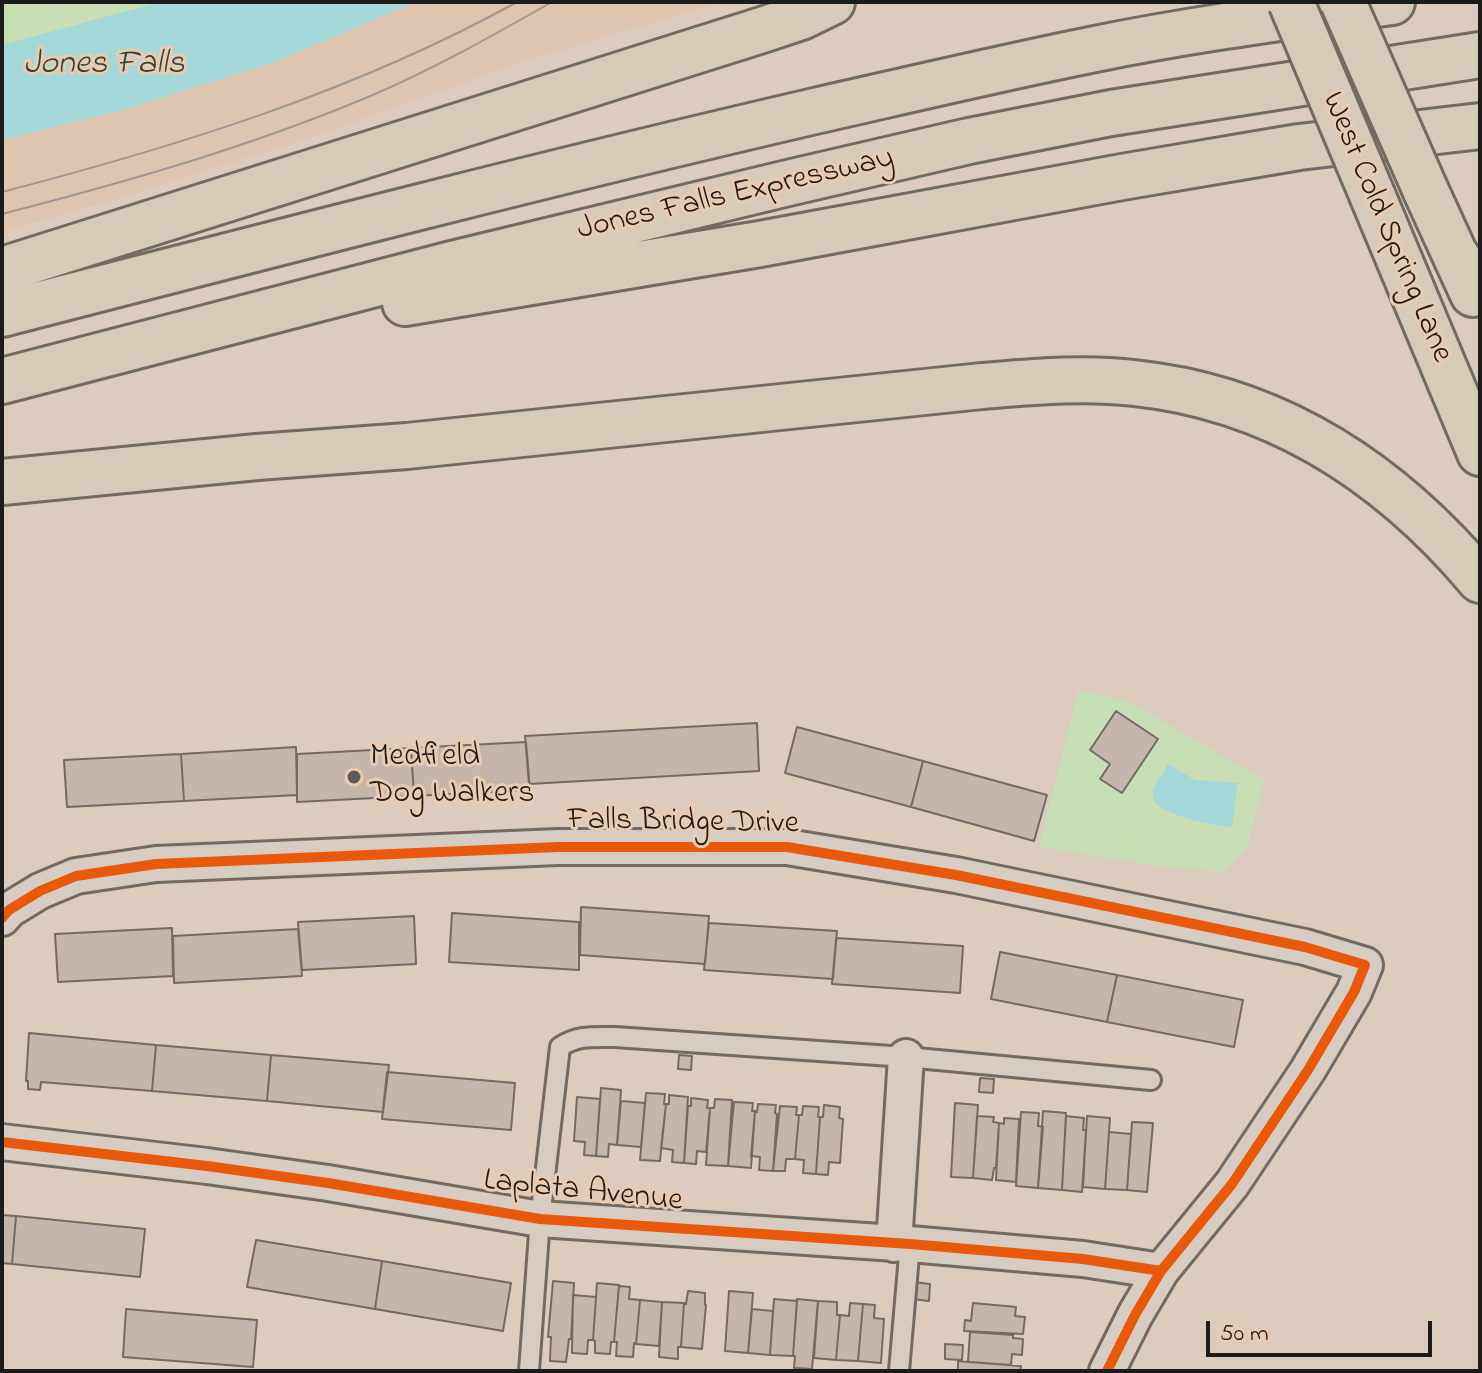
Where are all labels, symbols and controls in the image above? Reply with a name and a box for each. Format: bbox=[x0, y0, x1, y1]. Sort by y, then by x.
water label: Jones Falls bbox=[23, 46, 185, 86]
street label: West Cold Spring Lane bbox=[1311, 87, 1459, 369]
street label: Jones Falls Expressway bbox=[574, 141, 898, 251]
place label: Medfield Dog Walkers bbox=[370, 740, 535, 815]
marker: Medfield Dog Walkers bbox=[345, 768, 363, 786]
street label: Falls Bridge Drive bbox=[567, 803, 799, 845]
street label: Laplata Avenue bbox=[482, 1163, 684, 1223]
scale bar bbox=[1210, 1305, 1436, 1355]
text: 50 m bbox=[1220, 1317, 1269, 1352]

